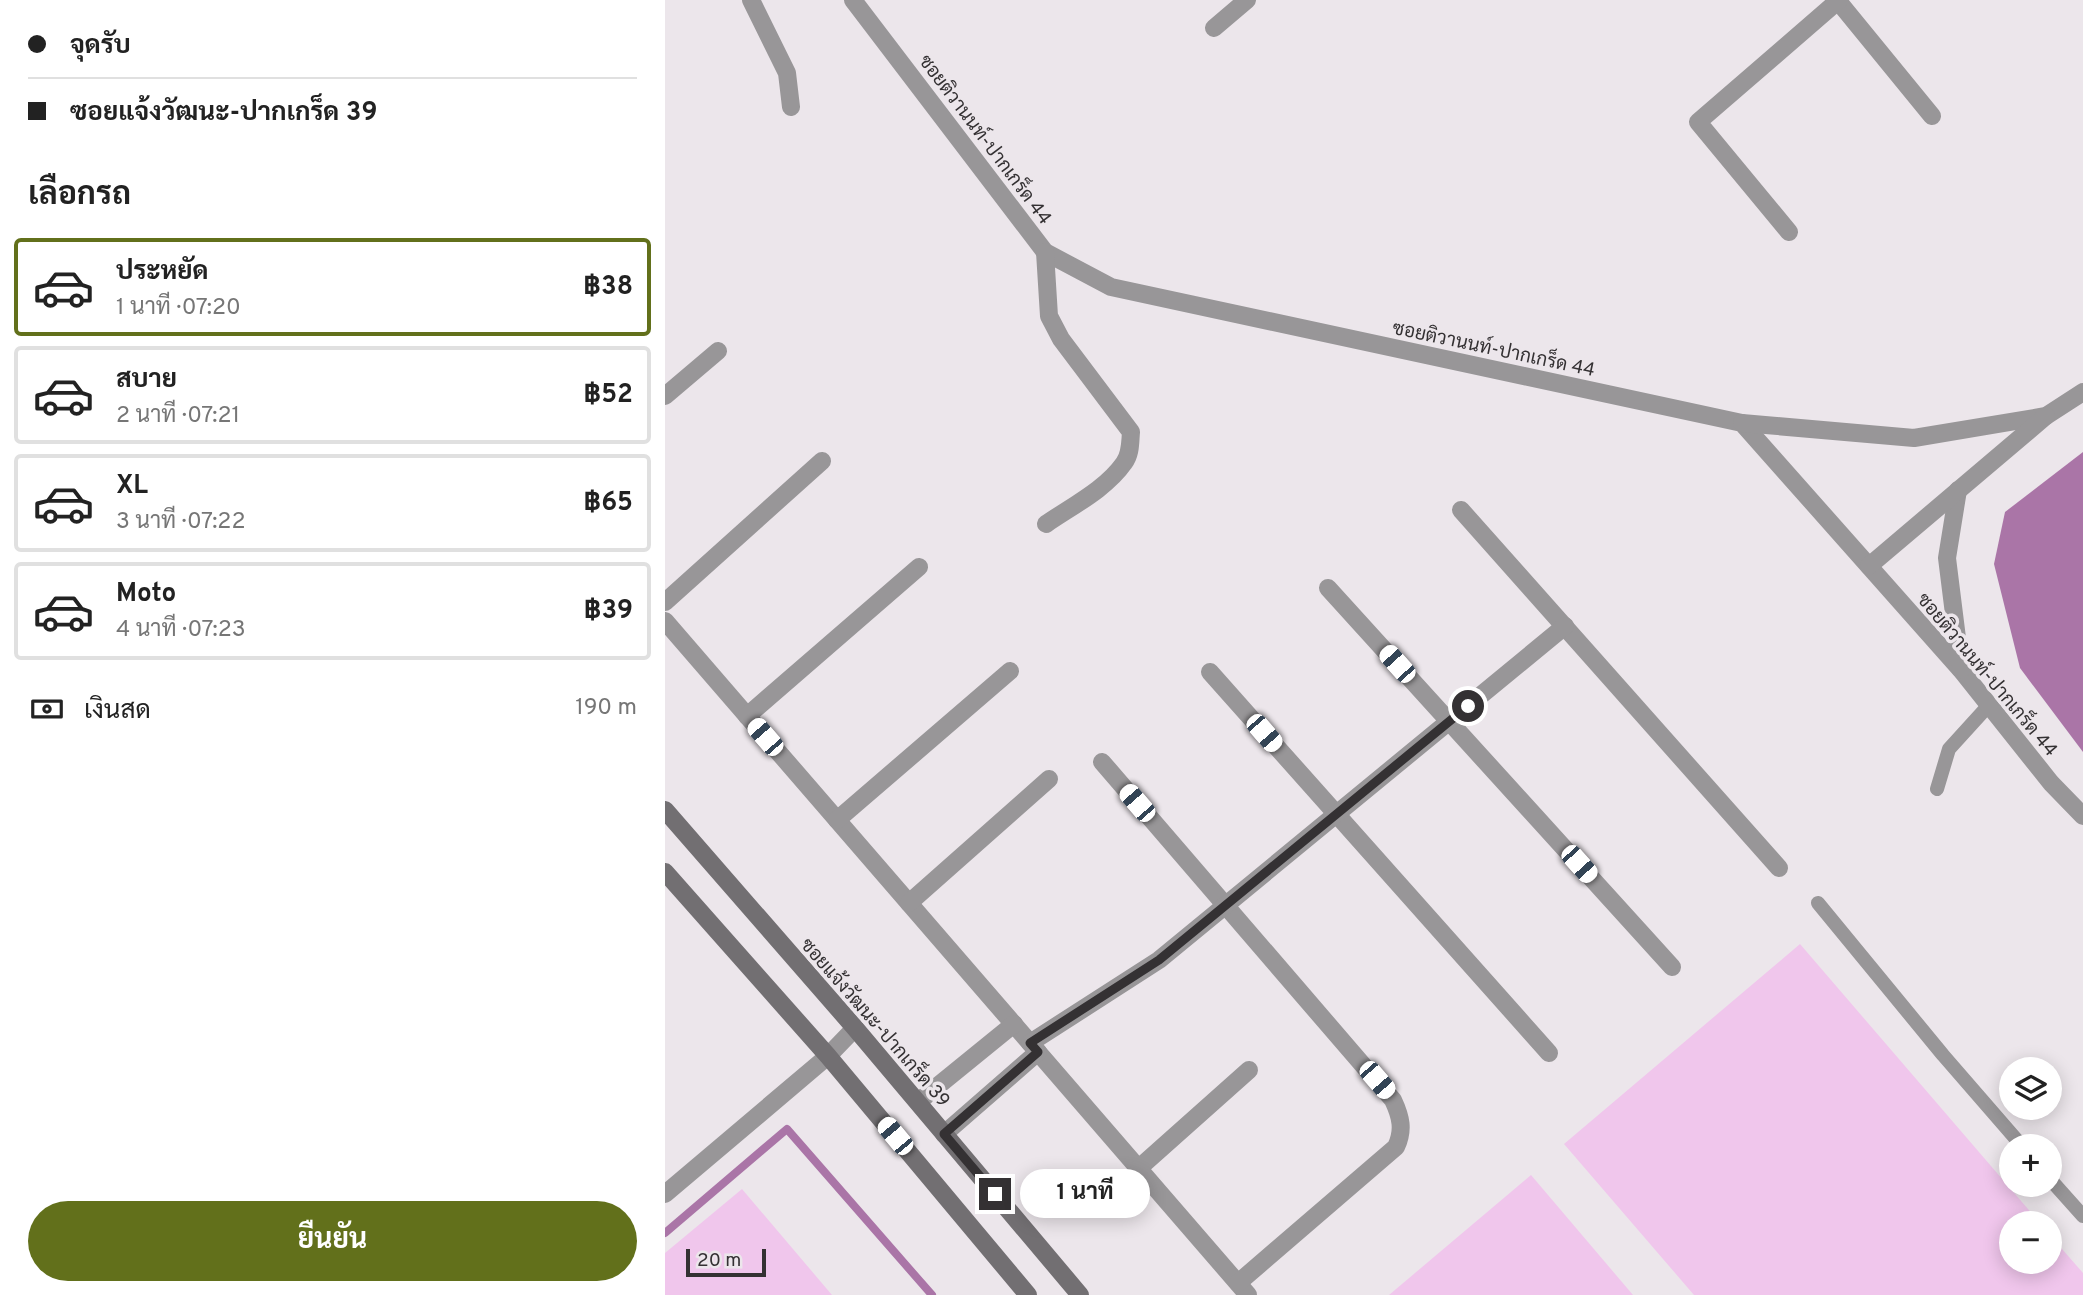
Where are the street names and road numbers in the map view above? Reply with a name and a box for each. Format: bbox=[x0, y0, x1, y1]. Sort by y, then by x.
street label: ซอยติวานนท์-ปากเกร็ด 44 bbox=[913, 49, 1058, 230]
street label: ซอยติวานนท์-ปากเกร็ด 44 bbox=[1390, 314, 1598, 383]
street label: ซอยติวานนท์-ปากเกร็ด 44 bbox=[1911, 587, 2064, 762]
street label: ซอยแจ้งวัฒนะ-ปากเกร็ด 39 bbox=[795, 932, 957, 1113]

